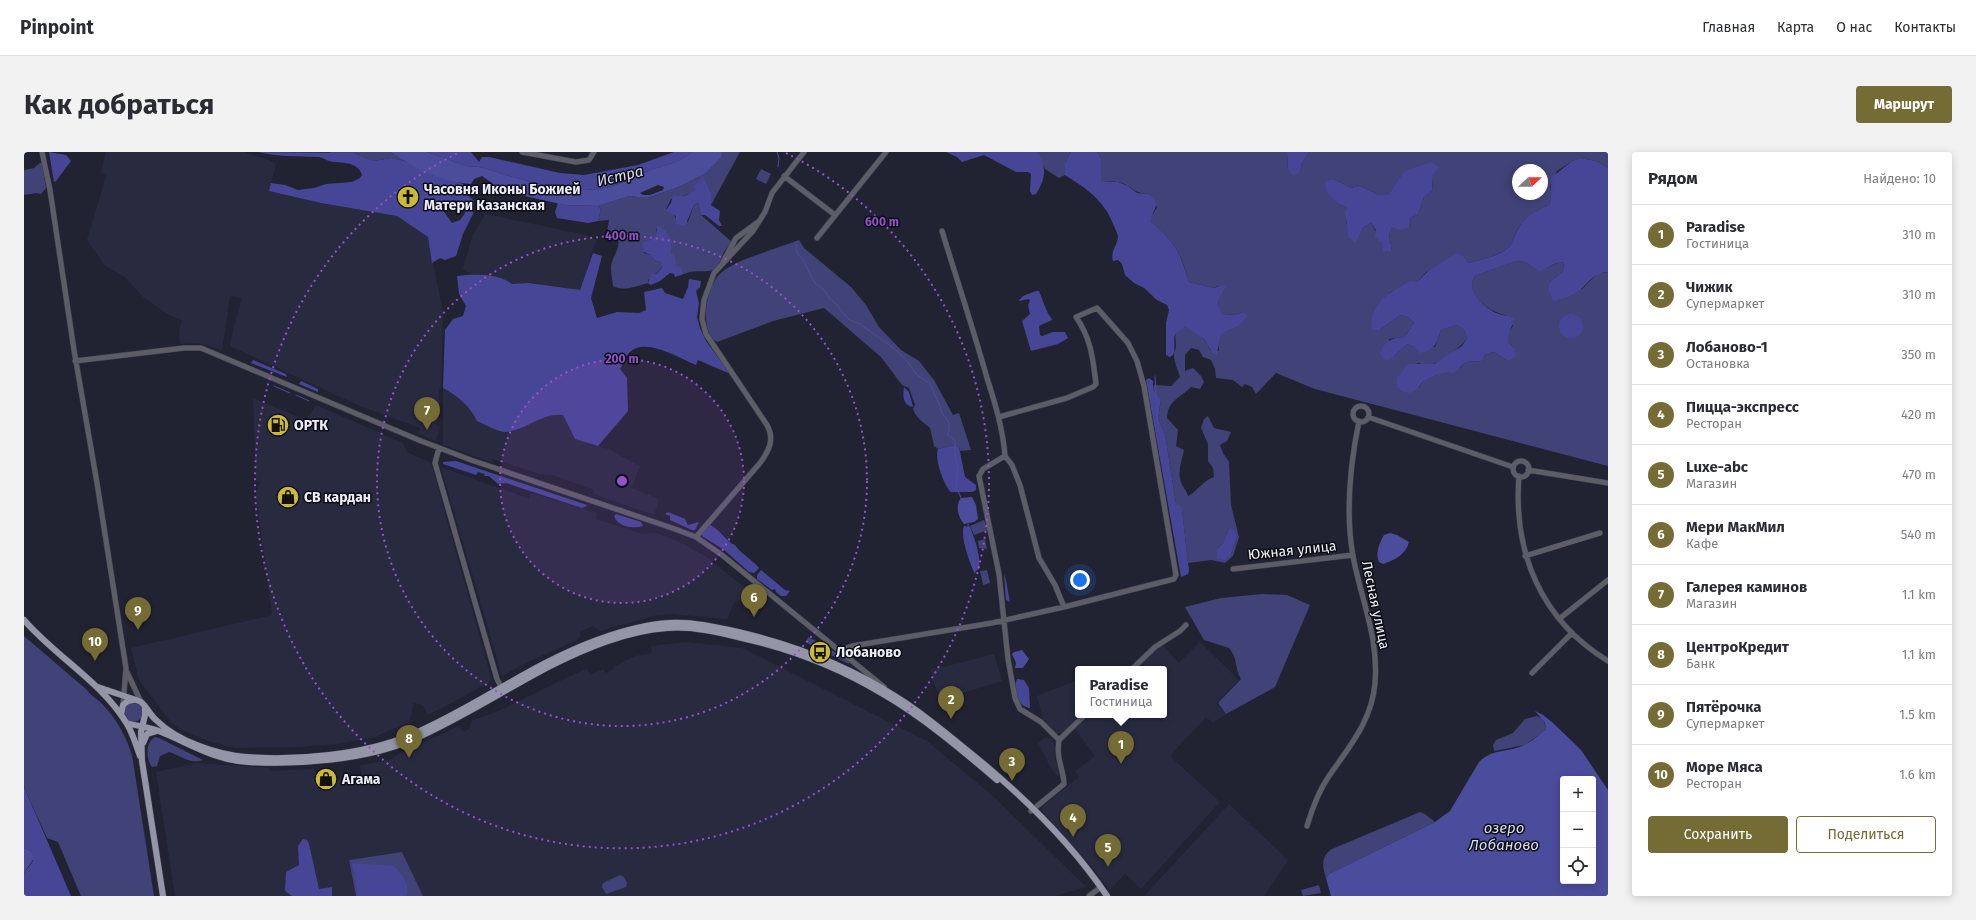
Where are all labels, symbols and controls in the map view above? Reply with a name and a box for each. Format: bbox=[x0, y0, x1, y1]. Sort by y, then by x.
text: Pinpoint bbox=[20, 16, 94, 39]
text: Главная bbox=[1702, 19, 1755, 36]
text: Карта bbox=[1777, 19, 1814, 36]
text: О нас bbox=[1836, 19, 1872, 36]
text: Контакты bbox=[1894, 19, 1956, 36]
button: Маршрут bbox=[1856, 86, 1952, 123]
text: Как добраться bbox=[24, 88, 214, 121]
water label: Истра bbox=[595, 162, 645, 190]
north arrow bbox=[1512, 164, 1548, 200]
text: Рядом bbox=[1648, 168, 1698, 189]
text: Найдено: 10 bbox=[1863, 171, 1936, 186]
place label: Часовня Иконы Божией Матери Казанская bbox=[424, 181, 580, 214]
church icon: Часовня Иконы Божией Матери Казанская bbox=[395, 184, 421, 210]
text: 600 m bbox=[865, 215, 899, 229]
text: Paradise bbox=[1686, 218, 1745, 236]
text: 1 bbox=[1658, 227, 1664, 242]
text: 310 m bbox=[1902, 227, 1936, 242]
text: 400 m bbox=[605, 229, 639, 243]
text: Гостиница bbox=[1686, 236, 1749, 251]
text: Чижик bbox=[1686, 278, 1733, 296]
text: 2 bbox=[1658, 287, 1664, 302]
text: 310 m bbox=[1902, 287, 1936, 302]
text: Супермаркет bbox=[1686, 296, 1764, 311]
text: Лобаново-1 bbox=[1686, 338, 1768, 356]
text: 3 bbox=[1658, 347, 1664, 362]
text: 350 m bbox=[1901, 347, 1936, 362]
text: 200 m bbox=[605, 352, 639, 366]
text: Остановка bbox=[1686, 356, 1750, 371]
pin: 7 bbox=[414, 397, 440, 430]
text: Пицца-экспресс bbox=[1686, 398, 1799, 416]
text: 4 bbox=[1657, 407, 1665, 422]
text: 420 m bbox=[1901, 407, 1936, 422]
fuel station icon: ОРТК bbox=[265, 412, 291, 438]
text: Ресторан bbox=[1686, 416, 1742, 431]
place label: ОРТК bbox=[294, 417, 328, 434]
text: Luxe-abc bbox=[1686, 458, 1748, 476]
text: 5 bbox=[1658, 467, 1664, 482]
text: 470 m bbox=[1902, 467, 1936, 482]
centre of rings bbox=[615, 474, 629, 488]
text: Магазин bbox=[1686, 476, 1737, 491]
shop icon: СВ кардан bbox=[275, 484, 301, 510]
place label: СВ кардан bbox=[304, 489, 371, 506]
text: Мери МакМил bbox=[1686, 518, 1785, 536]
text: 6 bbox=[1657, 527, 1665, 542]
text: 540 m bbox=[1901, 527, 1936, 542]
text: Кафе bbox=[1686, 536, 1718, 551]
street label: Южная улица bbox=[1247, 537, 1337, 564]
street label: Лесная улица bbox=[1358, 559, 1393, 651]
your location bbox=[1070, 570, 1090, 590]
text: Галерея каминов bbox=[1686, 578, 1807, 596]
pin: 6 bbox=[741, 584, 767, 617]
text: 7 bbox=[1658, 587, 1664, 602]
text: 1.1 km bbox=[1902, 587, 1936, 602]
text: Магазин bbox=[1686, 596, 1737, 611]
pin: 9 bbox=[125, 597, 151, 630]
pin: 10 bbox=[82, 628, 108, 661]
text: ЦентроКредит bbox=[1686, 638, 1789, 656]
bus stop icon: Лобаново bbox=[807, 639, 833, 665]
place label: Лобаново bbox=[836, 644, 901, 661]
text: 8 bbox=[1657, 647, 1665, 662]
text: 1.1 km bbox=[1902, 647, 1936, 662]
text: Банк bbox=[1686, 656, 1715, 671]
popup bbox=[1075, 666, 1167, 718]
text: Paradise bbox=[1090, 676, 1148, 694]
pin: 2 bbox=[938, 686, 964, 719]
text: Гостиница bbox=[1090, 694, 1152, 709]
text: Пятёрочка bbox=[1686, 698, 1762, 716]
text: 9 bbox=[1657, 707, 1665, 722]
text: 1.5 km bbox=[1899, 707, 1936, 722]
text: Супермаркет bbox=[1686, 716, 1764, 731]
pin: 8 bbox=[396, 725, 422, 758]
pin: 1 bbox=[1108, 731, 1134, 764]
pin: 3 bbox=[999, 748, 1025, 781]
text: Море Мяса bbox=[1686, 758, 1763, 776]
shop icon: Агама bbox=[313, 766, 339, 792]
text: 10 bbox=[1654, 767, 1668, 782]
text: 1.6 km bbox=[1899, 767, 1936, 782]
place label: Агама bbox=[341, 771, 381, 788]
map controls bbox=[1560, 776, 1596, 884]
button: + bbox=[1560, 776, 1596, 812]
text: Ресторан bbox=[1686, 776, 1742, 791]
pin: 4 bbox=[1060, 804, 1086, 837]
button: − bbox=[1560, 812, 1596, 848]
button: Сохранить bbox=[1648, 816, 1788, 853]
button: Поделиться bbox=[1796, 816, 1936, 853]
water label: озеро Лобаново bbox=[1468, 819, 1539, 854]
pin: 5 bbox=[1095, 834, 1121, 867]
button: locate bbox=[1560, 848, 1596, 884]

